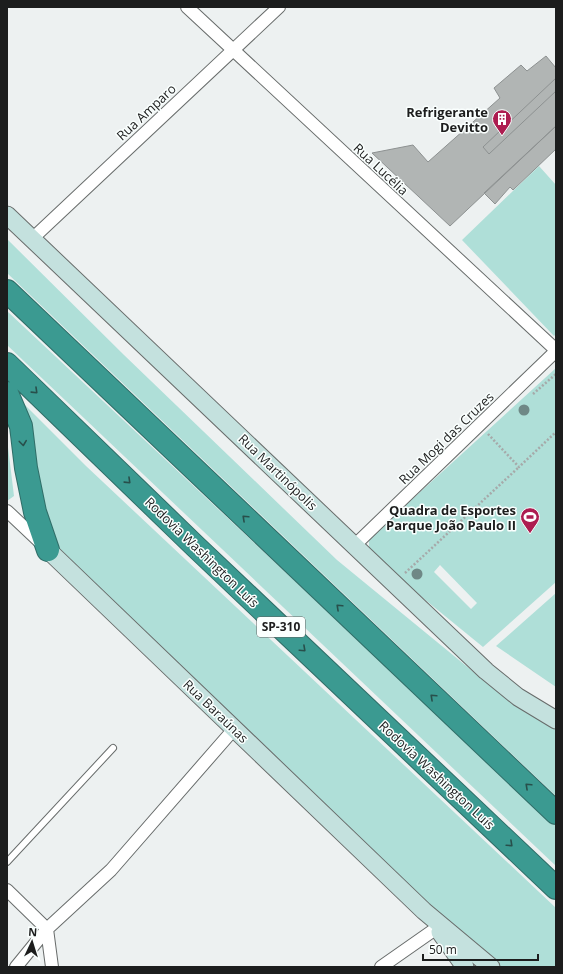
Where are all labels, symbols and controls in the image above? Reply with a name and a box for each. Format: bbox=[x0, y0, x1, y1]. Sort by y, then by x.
street label: Rua Amparo bbox=[112, 80, 180, 144]
place label: Refrigerante Devitto bbox=[406, 103, 488, 136]
building icon: Refrigerante Devitto bbox=[491, 108, 513, 136]
street label: Rua Lucélia bbox=[350, 139, 412, 199]
one-way arrow bbox=[30, 386, 38, 394]
street label: Rua Mogi das Cruzes bbox=[395, 388, 497, 488]
street label: Rua Martinópolis bbox=[235, 430, 321, 514]
one-way arrow bbox=[18, 440, 27, 446]
one-way arrow bbox=[123, 476, 131, 484]
street label: Rodovia Washington Luís bbox=[141, 493, 263, 611]
place label: Quadra de Esportes Parque João Paulo II bbox=[386, 501, 516, 534]
sports icon: Quadra de Esportes Parque João Paulo II bbox=[519, 506, 541, 534]
one-way arrow bbox=[242, 515, 250, 523]
one-way arrow bbox=[336, 605, 344, 612]
road number: SP-310 bbox=[257, 617, 305, 637]
one-way arrow bbox=[298, 644, 306, 651]
street label: Rua Baraúnas bbox=[179, 675, 253, 747]
one-way arrow bbox=[430, 694, 438, 702]
street label: Rodovia Washington Luís bbox=[375, 717, 499, 833]
one-way arrow bbox=[525, 783, 533, 791]
one-way arrow bbox=[505, 839, 512, 846]
north arrow bbox=[12, 922, 52, 962]
text: N bbox=[28, 924, 38, 939]
scale bar bbox=[423, 936, 538, 962]
text: 50 m bbox=[429, 941, 457, 958]

